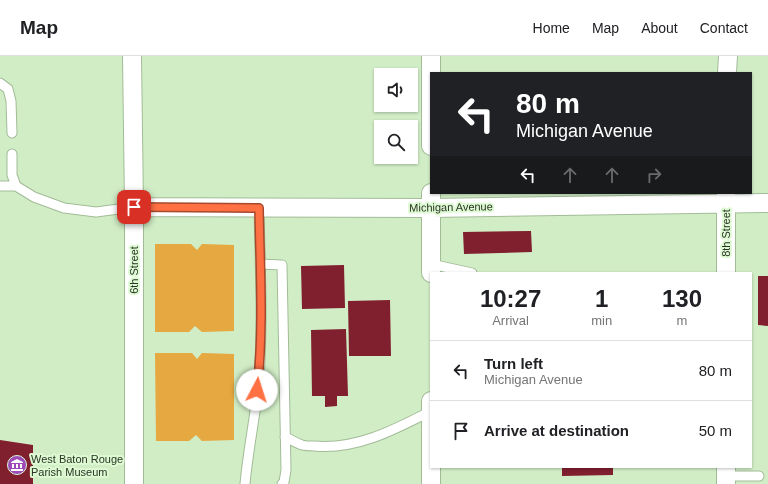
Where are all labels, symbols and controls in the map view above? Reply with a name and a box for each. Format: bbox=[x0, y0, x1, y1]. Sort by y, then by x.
text: Map bbox=[20, 17, 58, 38]
text: Home bbox=[533, 20, 570, 36]
text: Map bbox=[592, 20, 619, 36]
text: About bbox=[641, 20, 678, 36]
text: Contact bbox=[700, 20, 748, 36]
map controls bbox=[374, 68, 418, 164]
button: sound bbox=[374, 68, 418, 112]
icon: left bbox=[450, 88, 502, 140]
text: 80 m bbox=[516, 88, 580, 119]
button: search bbox=[374, 120, 418, 164]
text: Michigan Avenue bbox=[516, 121, 653, 141]
icon: left bbox=[517, 164, 539, 186]
icon: ahead bbox=[559, 164, 581, 186]
icon: ahead bbox=[601, 164, 623, 186]
icon: right bbox=[643, 164, 665, 186]
pin bbox=[117, 190, 151, 224]
icon: arrive bbox=[123, 196, 145, 218]
street label: Michigan Avenue bbox=[409, 200, 493, 214]
street label: 8th Street bbox=[720, 209, 732, 257]
street label: 6th Street bbox=[128, 246, 140, 294]
text: 10:27 bbox=[480, 285, 541, 312]
text: 1 bbox=[595, 285, 608, 312]
text: 130 bbox=[662, 285, 702, 312]
text: Arrival bbox=[492, 313, 529, 328]
text: min bbox=[591, 313, 612, 328]
text: m bbox=[677, 313, 687, 328]
text: Turn left bbox=[484, 355, 543, 372]
icon: left bbox=[450, 360, 472, 382]
text: 80 m bbox=[699, 362, 732, 379]
position arrow bbox=[236, 369, 278, 411]
text: Michigan Avenue bbox=[484, 372, 583, 387]
icon: arrive bbox=[450, 420, 472, 442]
text: Arrive at destination bbox=[484, 422, 629, 439]
text: 50 m bbox=[699, 422, 732, 439]
place label: West Baton Rouge Parish Museum bbox=[31, 453, 123, 478]
museum icon: West Baton Rouge Parish Museum bbox=[6, 454, 28, 476]

